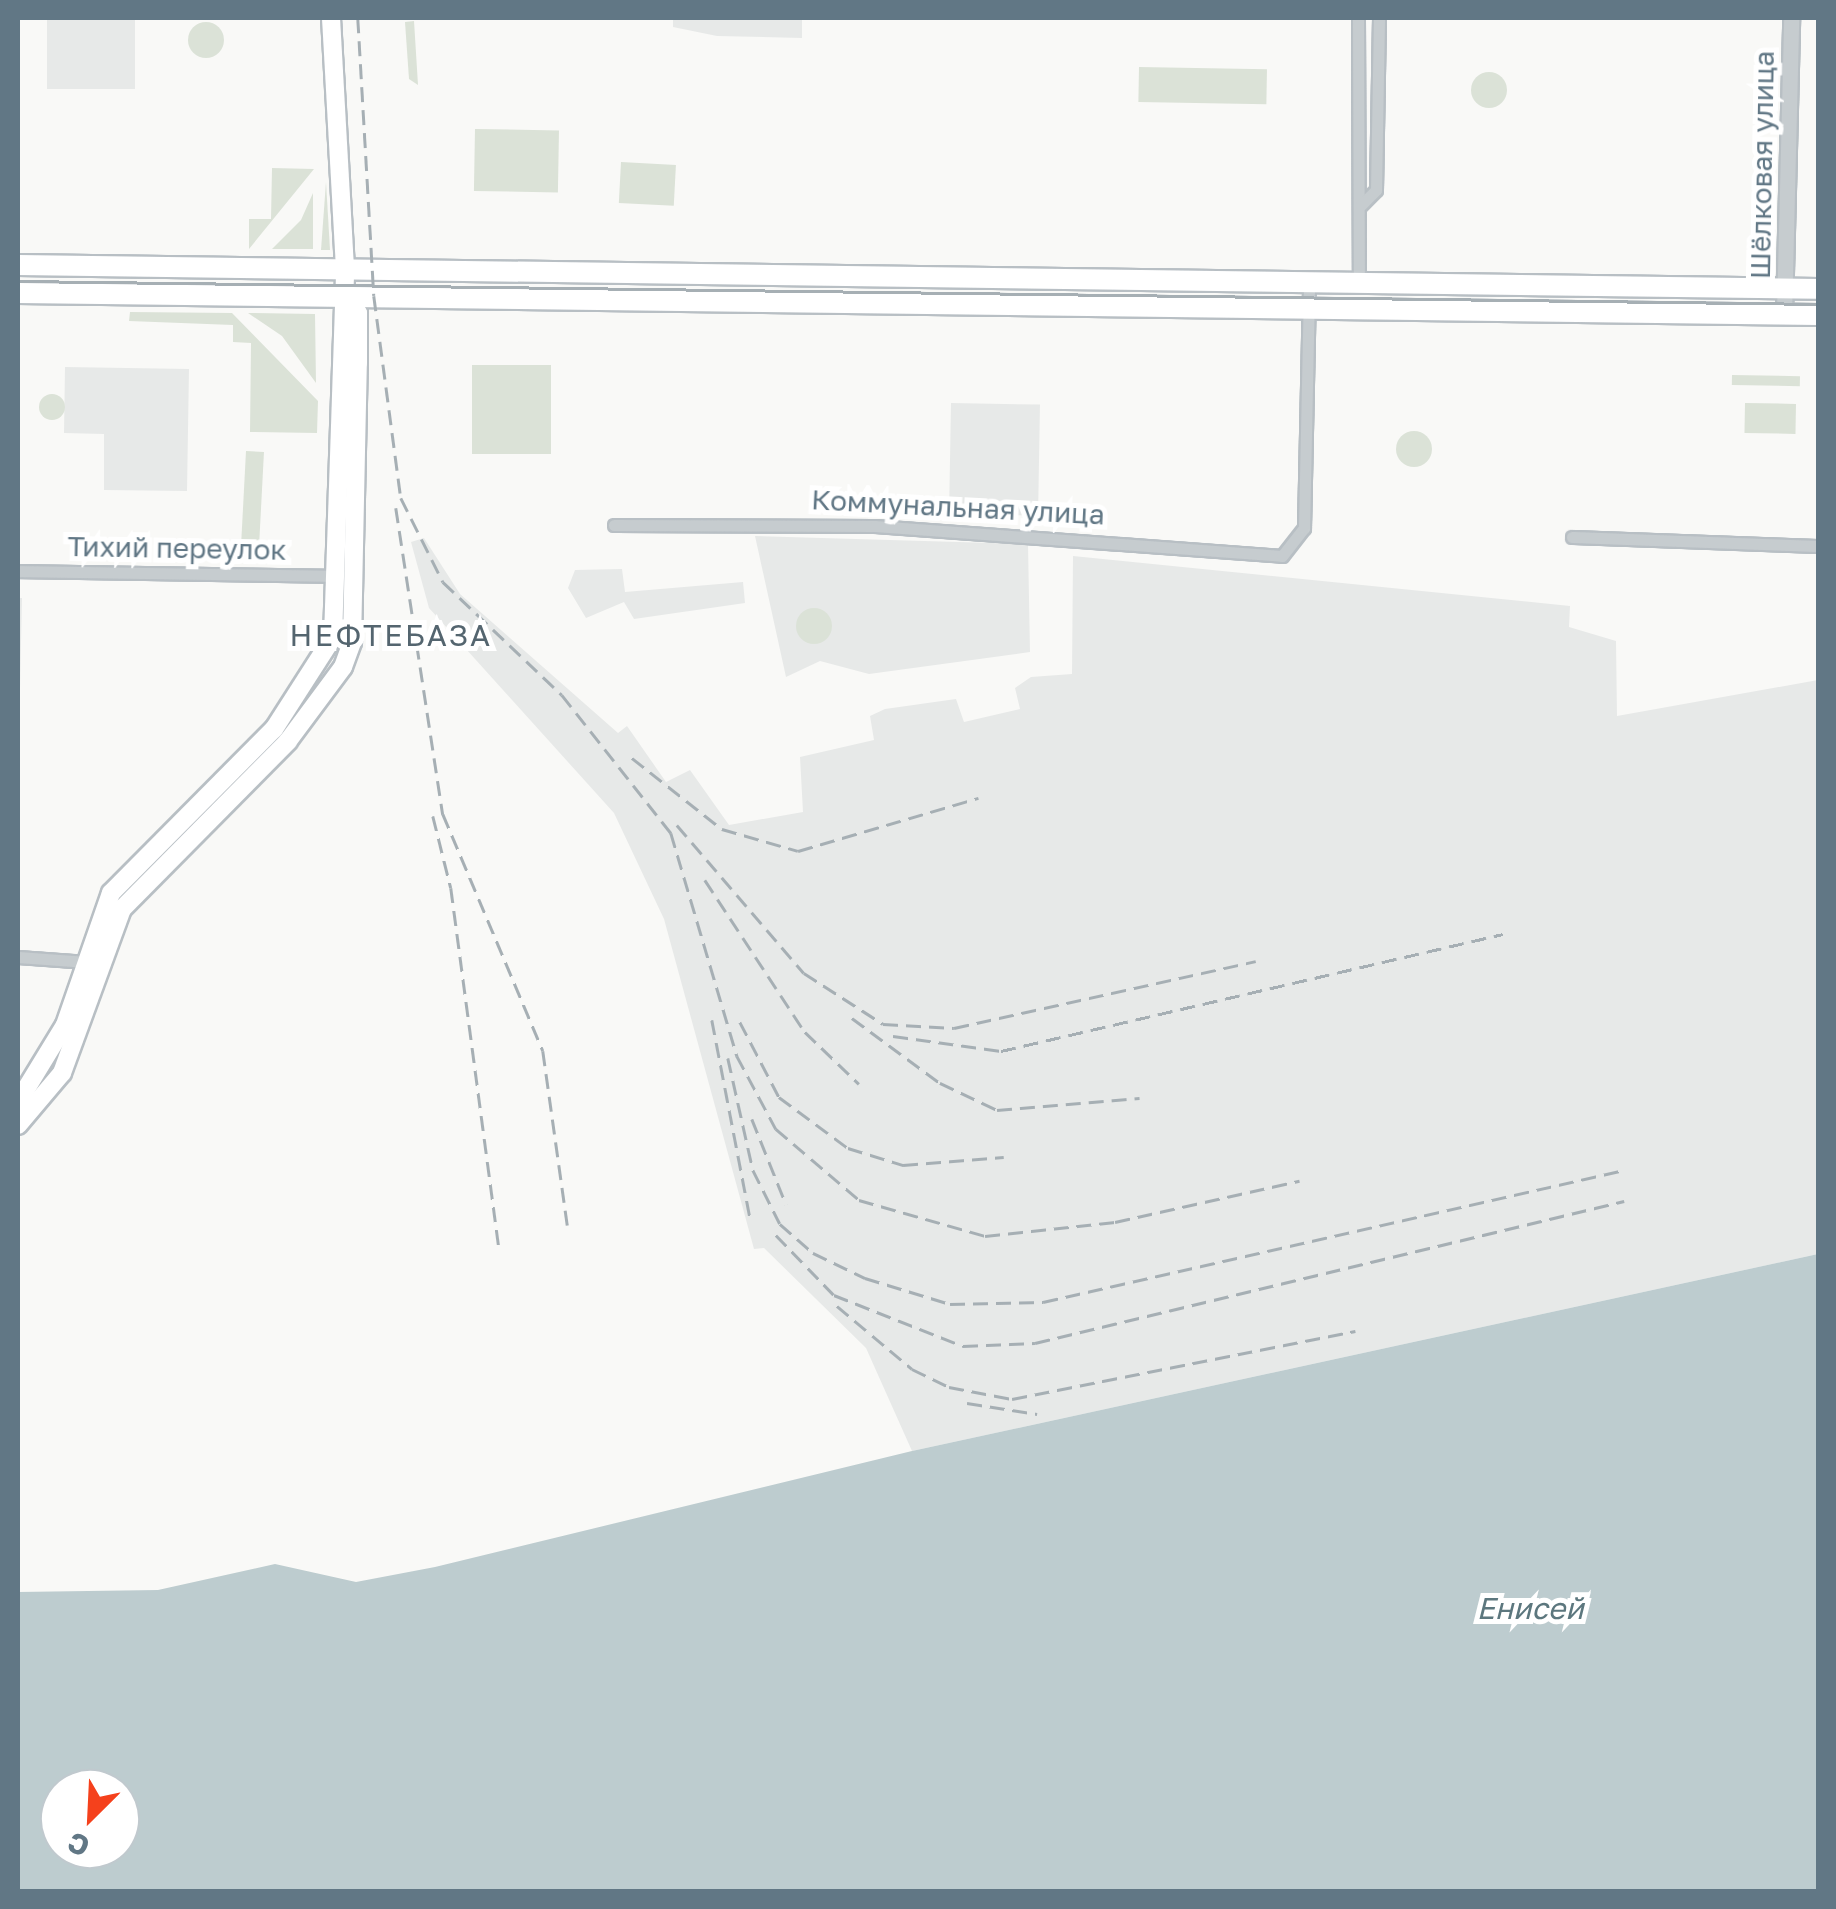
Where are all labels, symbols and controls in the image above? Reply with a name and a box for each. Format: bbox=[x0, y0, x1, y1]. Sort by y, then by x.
street label: Шёлковая улица bbox=[1743, 50, 1781, 280]
street label: Коммунальная улица bbox=[810, 483, 1106, 531]
street label: Тихий переулок bbox=[67, 529, 287, 567]
district label: НЕФТЕБАЗА bbox=[289, 617, 493, 653]
water label: Енисей bbox=[1477, 1590, 1583, 1626]
north arrow bbox=[40, 1769, 140, 1869]
text: С bbox=[63, 1826, 94, 1864]

